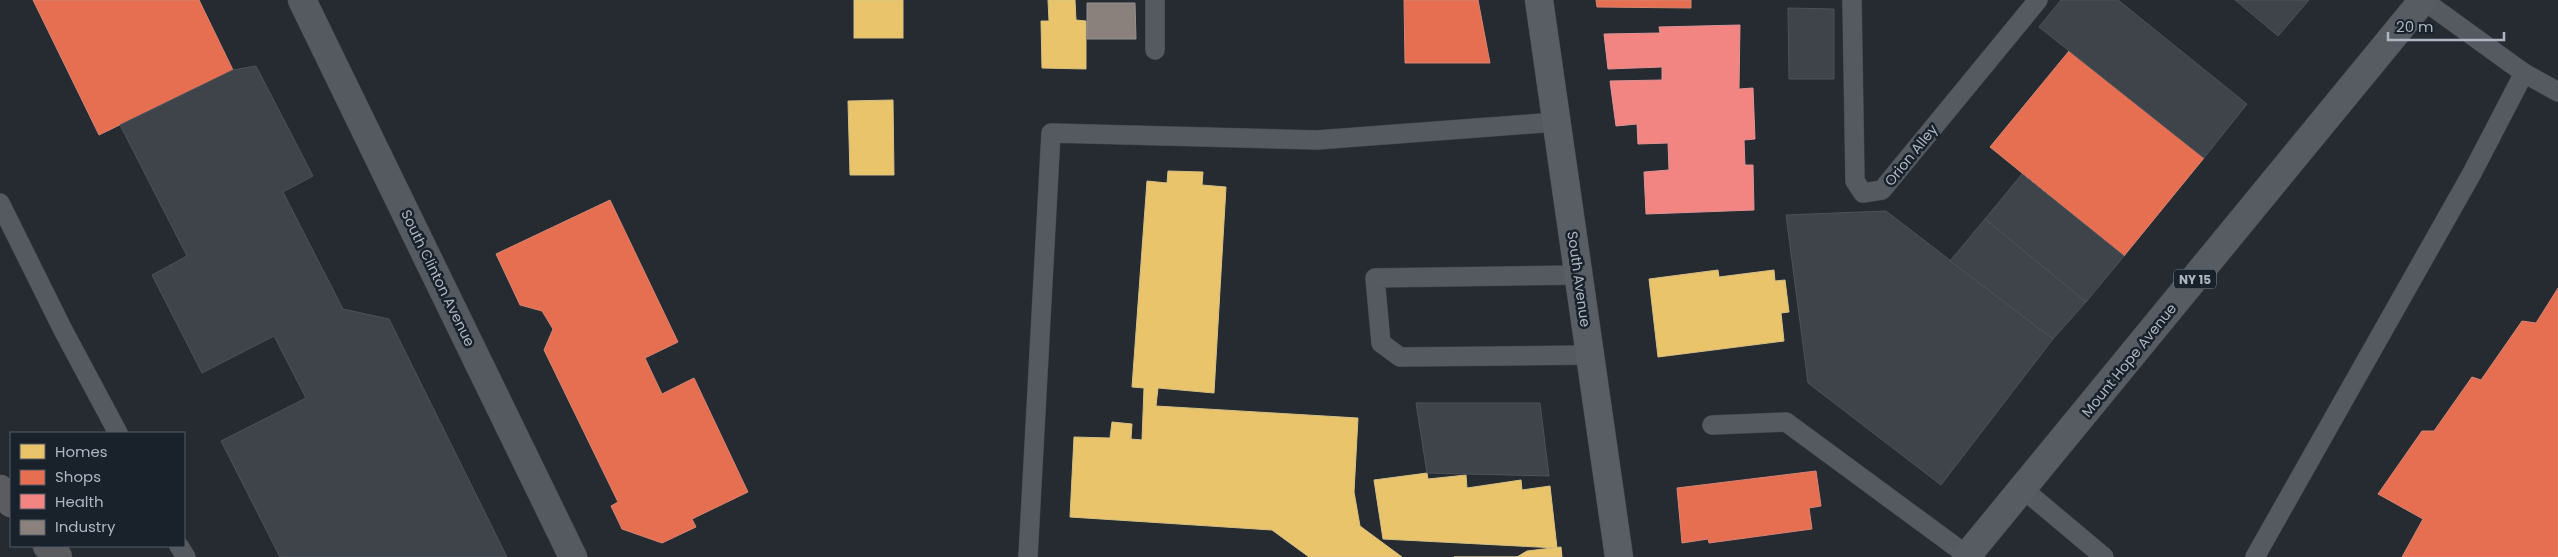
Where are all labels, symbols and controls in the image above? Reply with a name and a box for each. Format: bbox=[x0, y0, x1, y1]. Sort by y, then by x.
scale bar bbox=[2388, 10, 2504, 42]
text: 20 m bbox=[2396, 16, 2434, 37]
street label: Orion Alley bbox=[1880, 120, 1942, 190]
street label: South Clinton Avenue bbox=[396, 206, 480, 350]
street label: South Avenue bbox=[1562, 230, 1596, 328]
road number: NY 15 bbox=[2174, 270, 2216, 288]
street label: Mount Hope Avenue bbox=[2077, 299, 2181, 421]
legend bbox=[10, 432, 185, 547]
text: Homes bbox=[55, 441, 108, 462]
text: Shops bbox=[55, 466, 101, 487]
text: Health bbox=[55, 491, 104, 512]
text: Industry bbox=[55, 516, 116, 537]

